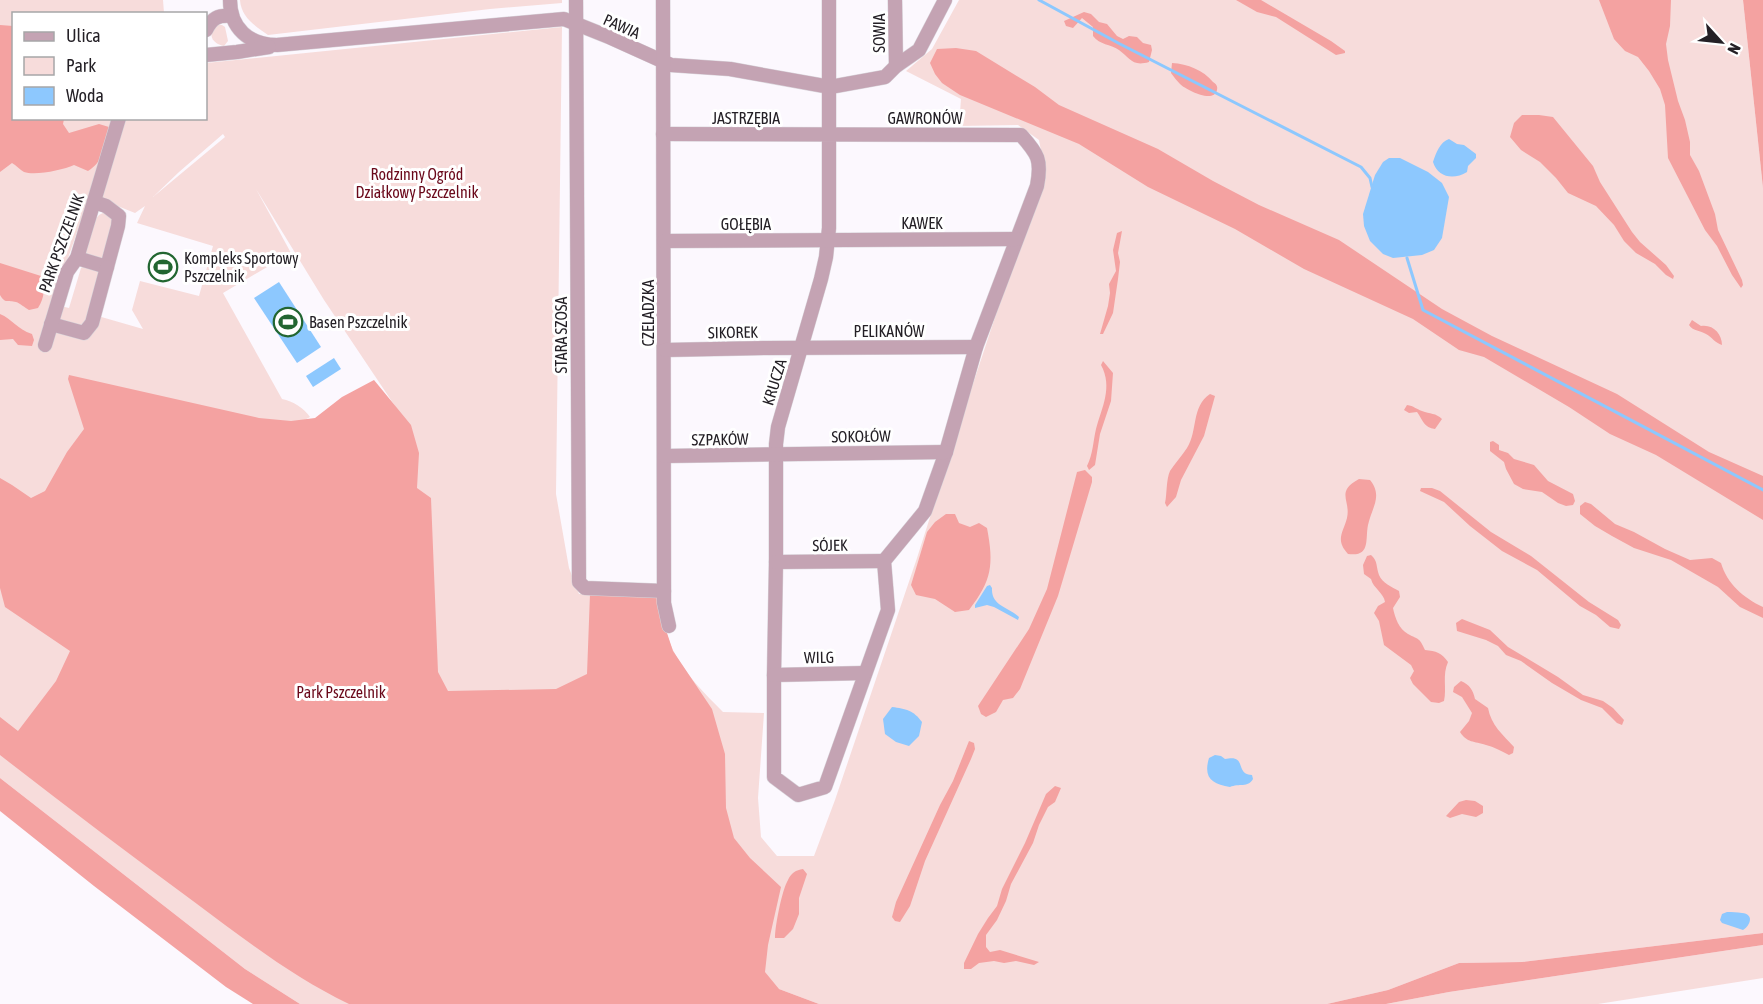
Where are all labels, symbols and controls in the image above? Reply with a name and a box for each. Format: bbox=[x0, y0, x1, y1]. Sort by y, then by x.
street label: PAWIA bbox=[601, 10, 643, 42]
legend bbox=[12, 12, 207, 120]
north arrow bbox=[1691, 12, 1751, 72]
street label: SOWIA bbox=[870, 13, 888, 53]
text: Ulica bbox=[66, 25, 101, 46]
text: N bbox=[1724, 41, 1745, 57]
text: Park bbox=[66, 55, 96, 76]
text: Woda bbox=[66, 85, 104, 106]
street label: JASTRZĘBIA bbox=[712, 109, 780, 128]
street label: GAWRONÓW bbox=[887, 109, 963, 127]
park label: Rodzinny Ogród Działkowy Pszczelnik bbox=[355, 165, 479, 202]
street label: PARK PSZCZELNIK bbox=[35, 191, 87, 295]
street label: KAWEK bbox=[901, 214, 943, 232]
street label: GOŁĘBIA bbox=[721, 215, 771, 234]
place label: Kompleks Sportowy Pszczelnik bbox=[184, 249, 299, 285]
sports icon: Kompleks Sportowy Pszczelnik bbox=[147, 251, 179, 283]
street label: CZELADZKA bbox=[639, 279, 657, 346]
street label: STARA SZOSA bbox=[552, 296, 570, 373]
sports icon: Basen Pszczelnik bbox=[272, 306, 304, 338]
place label: Basen Pszczelnik bbox=[309, 313, 407, 331]
street label: PELIKANÓW bbox=[854, 322, 925, 340]
street label: SIKOREK bbox=[708, 323, 758, 341]
street label: KRUCZA bbox=[758, 356, 790, 407]
street label: SOKOŁÓW bbox=[831, 426, 891, 446]
street label: SZPAKÓW bbox=[691, 429, 749, 448]
street label: SÓJEK bbox=[812, 536, 848, 554]
street label: WILG bbox=[804, 648, 834, 666]
park label: Park Pszczelnik bbox=[296, 683, 386, 701]

